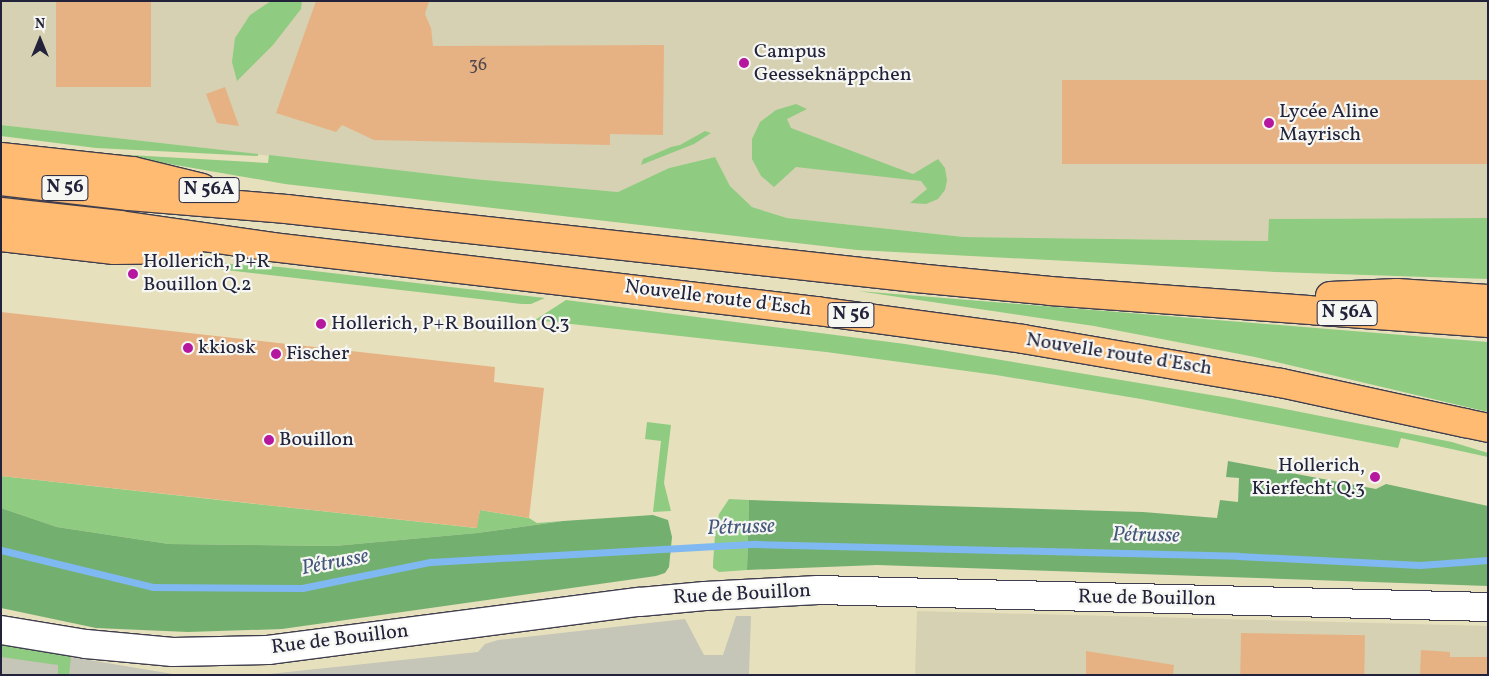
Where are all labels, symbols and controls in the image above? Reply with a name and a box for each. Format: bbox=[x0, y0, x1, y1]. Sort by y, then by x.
north arrow bbox=[15, 15, 65, 65]
text: N bbox=[35, 15, 45, 34]
place label: Campus Geesseknäppchen bbox=[754, 40, 912, 87]
house number: 36 bbox=[469, 55, 487, 77]
marker: Campus Geesseknäppchen bbox=[738, 57, 750, 69]
place label: Lycée Aline Mayrisch bbox=[1279, 100, 1379, 147]
marker: Lycée Aline Mayrisch bbox=[1263, 117, 1275, 129]
road number: N 56 bbox=[41, 172, 89, 204]
road number: N 56A bbox=[178, 174, 240, 206]
place label: Hollerich, P+R Bouillon Q.2 bbox=[143, 250, 270, 297]
marker: Hollerich, P+R Bouillon Q.2 bbox=[127, 268, 139, 280]
street label: Nouvelle route d'Esch bbox=[623, 276, 813, 322]
road number: N 56A bbox=[1316, 296, 1378, 330]
road number: N 56 bbox=[827, 298, 875, 332]
place label: Hollerich, P+R Bouillon Q.3 bbox=[331, 312, 570, 336]
marker: Hollerich, P+R Bouillon Q.3 bbox=[315, 318, 327, 330]
street label: Nouvelle route d'Esch bbox=[1024, 328, 1214, 382]
place label: kkiosk bbox=[198, 336, 256, 360]
marker: kkiosk bbox=[182, 342, 194, 354]
place label: Fischer bbox=[286, 342, 349, 366]
marker: Fischer bbox=[270, 348, 282, 360]
place label: Bouillon bbox=[279, 428, 354, 452]
marker: Bouillon bbox=[263, 434, 275, 446]
place label: Hollerich, Kierfecht Q.3 bbox=[1251, 454, 1365, 501]
marker: Hollerich, Kierfecht Q.3 bbox=[1369, 471, 1381, 483]
water label: Pétrusse bbox=[707, 514, 775, 542]
water label: Pétrusse bbox=[1112, 523, 1180, 549]
water label: Pétrusse bbox=[299, 544, 371, 582]
street label: Rue de Bouillon bbox=[672, 579, 812, 611]
street label: Rue de Bouillon bbox=[1078, 586, 1216, 612]
street label: Rue de Bouillon bbox=[270, 620, 410, 660]

